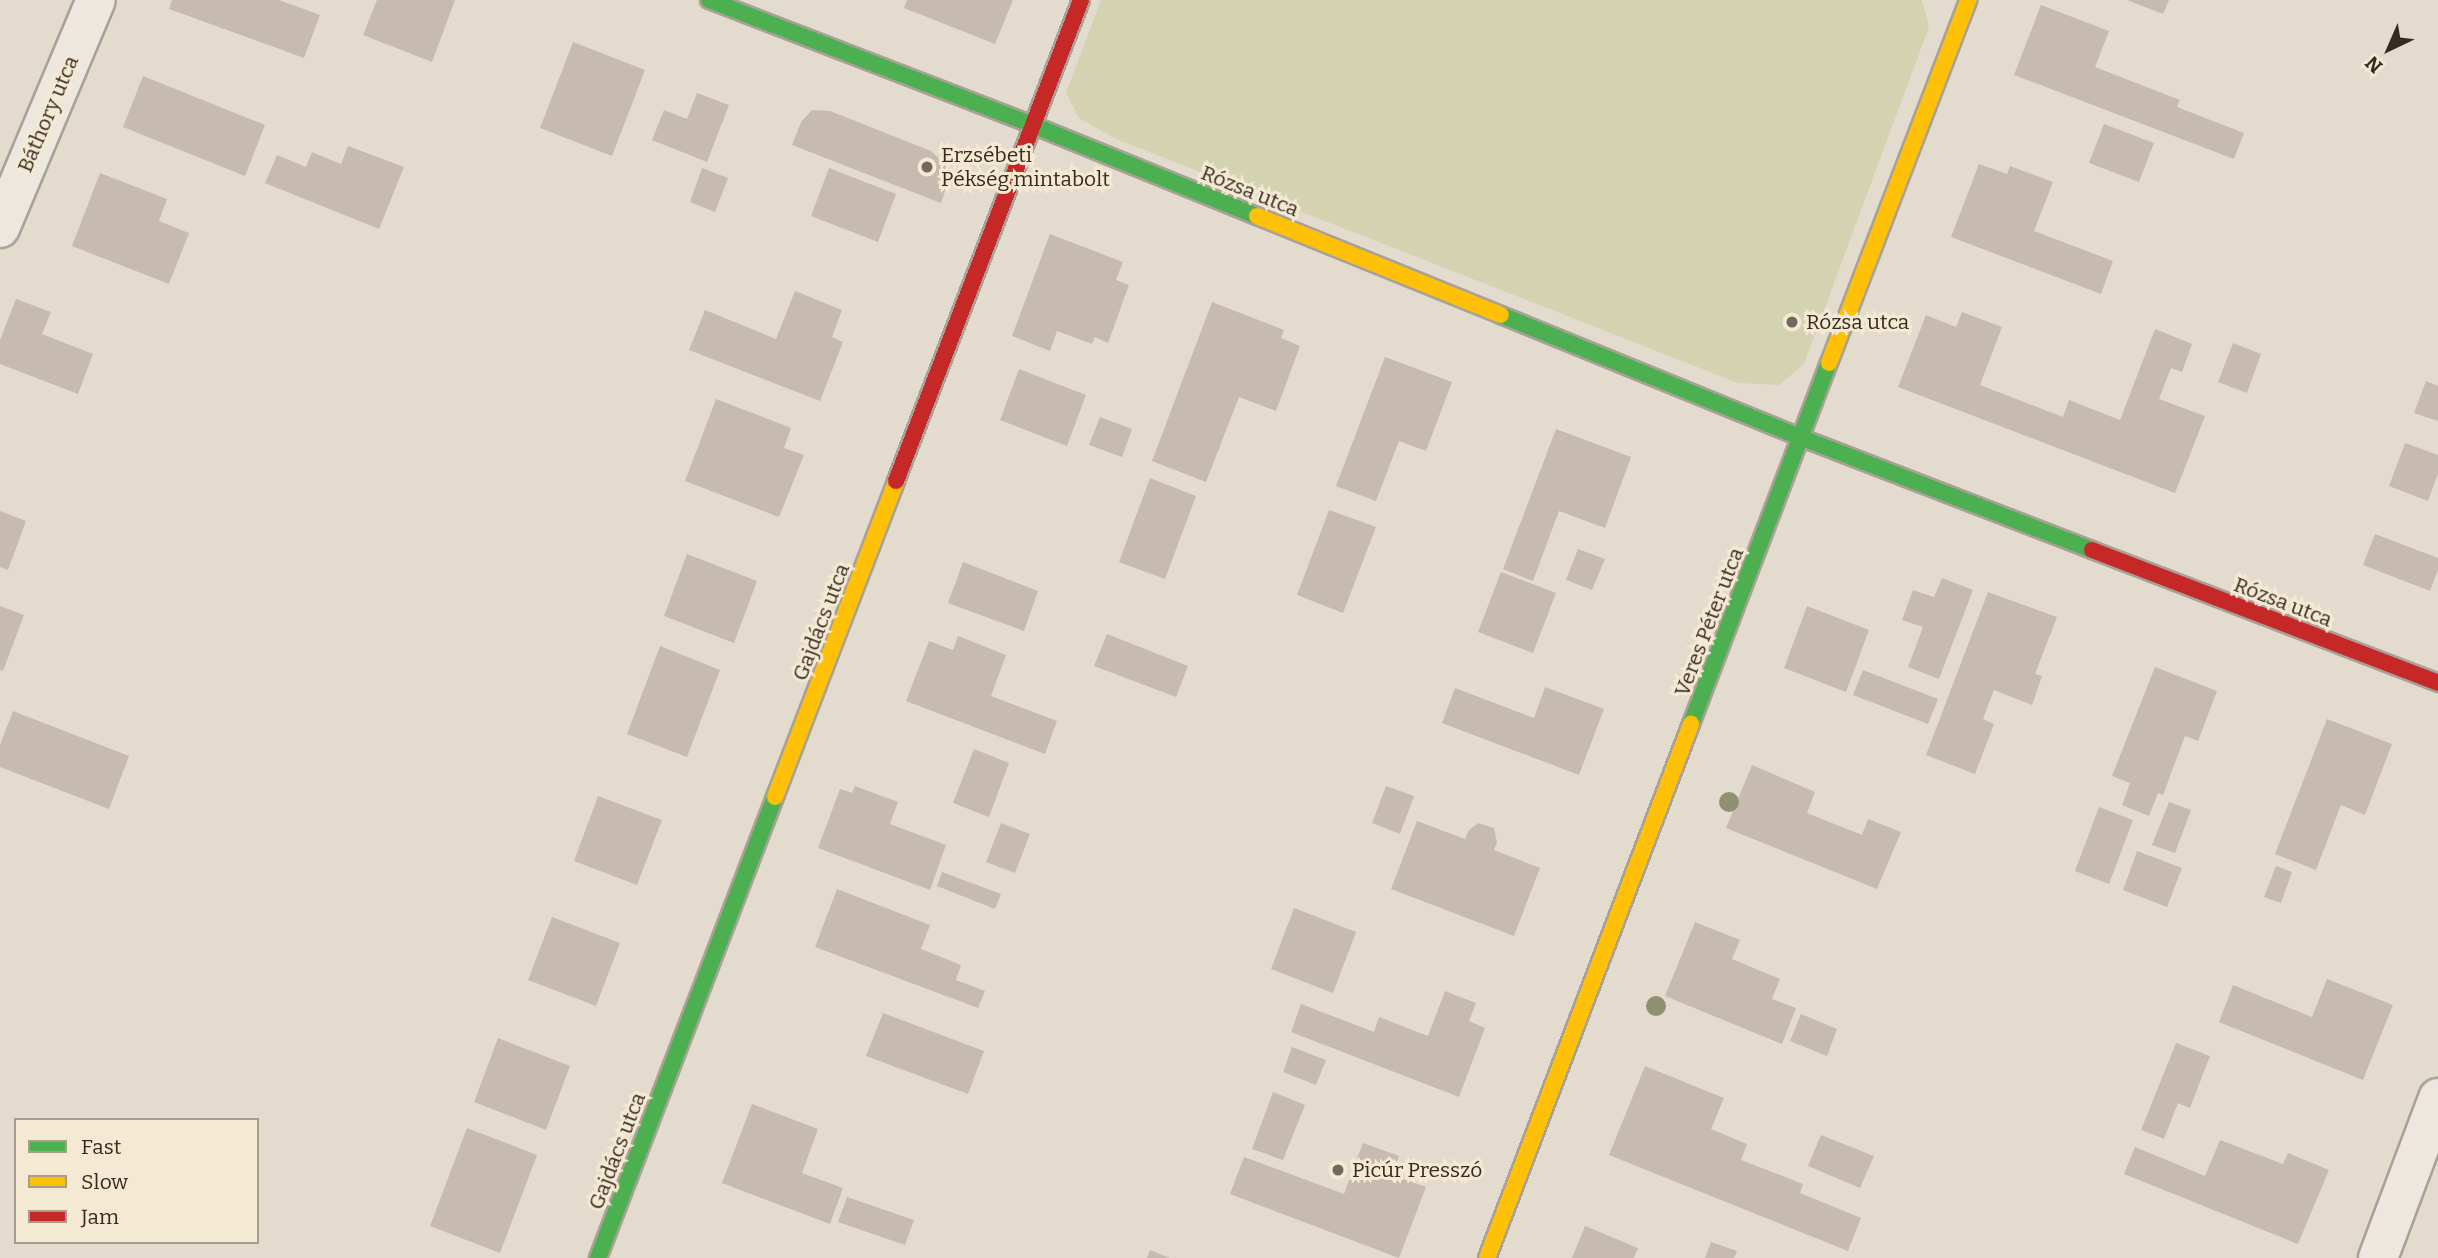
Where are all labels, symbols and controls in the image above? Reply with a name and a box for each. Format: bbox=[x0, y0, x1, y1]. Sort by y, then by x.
north arrow bbox=[2354, 14, 2424, 84]
text: N bbox=[2361, 51, 2387, 78]
street label: Báthory utca bbox=[12, 52, 84, 176]
place label: Erzsébeti Pékség mintabolt bbox=[941, 142, 1110, 192]
marker: Erzsébeti Pékség mintabolt bbox=[919, 159, 935, 175]
street label: Rózsa utca bbox=[1197, 160, 1303, 222]
place label: Rózsa utca bbox=[1806, 309, 1909, 335]
marker: Rózsa utca bbox=[1784, 314, 1800, 330]
street label: Veres Péter utca bbox=[1669, 544, 1749, 700]
street label: Gajdács utca bbox=[787, 560, 855, 684]
street label: Rózsa utca bbox=[2230, 572, 2336, 632]
street label: Gajdács utca bbox=[583, 1089, 651, 1213]
legend bbox=[14, 1118, 259, 1244]
text: Fast bbox=[81, 1134, 121, 1160]
place label: Picúr Presszó bbox=[1352, 1157, 1482, 1183]
marker: Picúr Presszó bbox=[1330, 1162, 1346, 1178]
text: Slow bbox=[81, 1169, 128, 1195]
text: Jam bbox=[81, 1204, 119, 1230]

